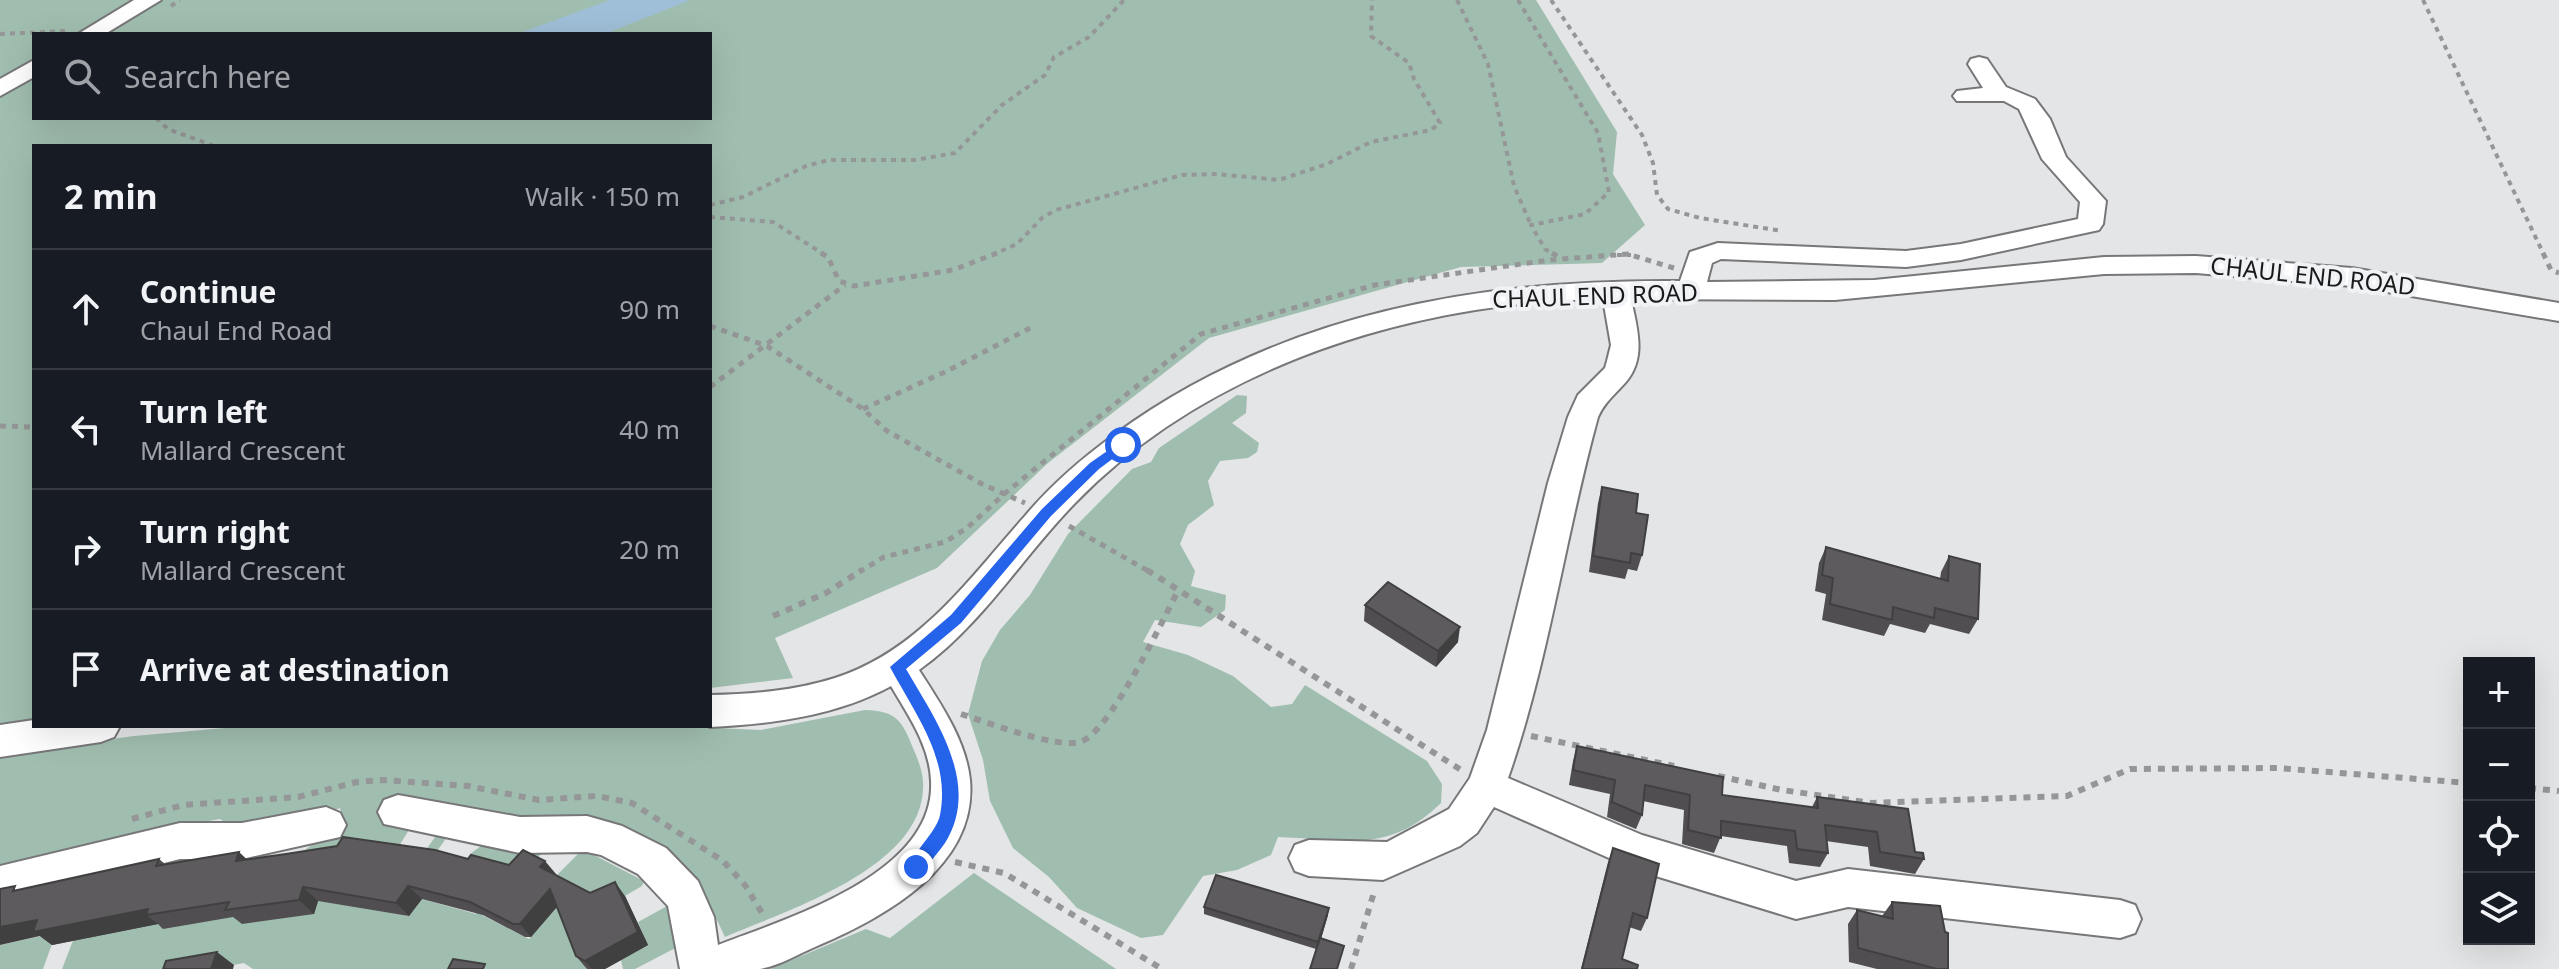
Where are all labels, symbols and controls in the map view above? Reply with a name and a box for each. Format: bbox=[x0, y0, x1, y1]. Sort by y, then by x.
search box bbox=[32, 32, 712, 120]
icon: search bbox=[60, 54, 104, 98]
text: Search here bbox=[124, 56, 291, 97]
text: 2 min bbox=[64, 173, 158, 219]
text: Walk · 150 m bbox=[525, 178, 680, 214]
street label: CHAUL END ROAD bbox=[2209, 248, 2417, 302]
text: Continue bbox=[140, 271, 276, 312]
street label: CHAUL END ROAD bbox=[1491, 275, 1699, 315]
icon: ahead bbox=[64, 287, 108, 331]
text: 90 m bbox=[619, 291, 680, 327]
text: Chaul End Road bbox=[140, 312, 332, 348]
text: Turn left bbox=[140, 391, 268, 432]
icon: left bbox=[64, 407, 108, 451]
text: 40 m bbox=[619, 411, 680, 447]
route start bbox=[1105, 427, 1141, 463]
text: Mallard Crescent bbox=[140, 432, 346, 468]
text: Turn right bbox=[140, 511, 290, 552]
icon: right bbox=[64, 527, 108, 571]
text: 20 m bbox=[619, 531, 680, 567]
text: Mallard Crescent bbox=[140, 552, 346, 588]
icon: arrive bbox=[64, 647, 108, 691]
text: Arrive at destination bbox=[140, 649, 450, 690]
map controls bbox=[2463, 657, 2535, 945]
button: + bbox=[2463, 657, 2535, 729]
button: − bbox=[2463, 729, 2535, 801]
button: locate bbox=[2463, 801, 2535, 873]
route end bbox=[898, 849, 934, 885]
button: layers bbox=[2463, 873, 2535, 945]

